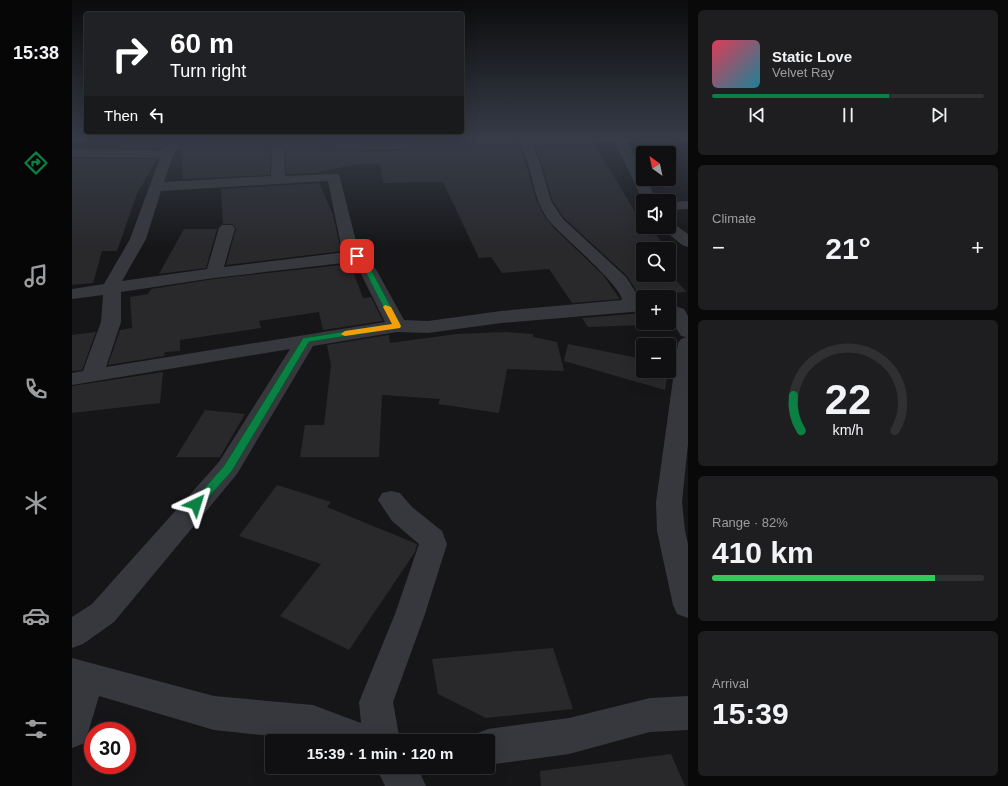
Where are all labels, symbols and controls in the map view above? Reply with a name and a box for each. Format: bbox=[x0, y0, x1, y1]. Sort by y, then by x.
icon: right bbox=[104, 28, 156, 80]
text: 60 m bbox=[170, 28, 234, 59]
text: 15:38 bbox=[13, 43, 59, 63]
text: Static Love bbox=[772, 48, 852, 65]
text: Turn right bbox=[170, 61, 246, 81]
text: Velvet Ray bbox=[772, 65, 834, 80]
icon: left bbox=[146, 104, 168, 126]
icon: previous bbox=[746, 104, 768, 126]
icon: pause bbox=[837, 104, 859, 126]
icon: next bbox=[928, 104, 950, 126]
text: Then bbox=[104, 107, 138, 124]
north arrow bbox=[636, 146, 676, 186]
map controls bbox=[636, 146, 676, 378]
icon: directions bbox=[22, 149, 50, 177]
button: sound bbox=[636, 194, 676, 234]
text: Climate bbox=[712, 211, 756, 226]
text: 21° bbox=[825, 232, 871, 265]
text: − bbox=[712, 235, 725, 260]
text: + bbox=[971, 235, 984, 260]
pin bbox=[340, 239, 374, 273]
button: search bbox=[636, 242, 676, 282]
icon: arrive bbox=[346, 245, 368, 267]
icon: music bbox=[22, 262, 50, 290]
button: + bbox=[636, 290, 676, 330]
button: − bbox=[636, 338, 676, 378]
icon: phone bbox=[22, 375, 50, 403]
text: 22 bbox=[825, 376, 871, 423]
text: km/h bbox=[833, 422, 864, 438]
position arrow bbox=[175, 483, 217, 525]
icon: climate bbox=[22, 489, 50, 517]
text: Range · 82% bbox=[712, 515, 788, 530]
text: 410 km bbox=[712, 536, 814, 569]
icon: car bbox=[22, 602, 50, 630]
text: Arrival bbox=[712, 676, 749, 691]
text: 15:39 bbox=[712, 697, 789, 730]
icon: filters bbox=[22, 715, 50, 743]
speed limit sign: 30 bbox=[84, 722, 136, 774]
text: 15:39 · 1 min · 120 m bbox=[307, 745, 453, 762]

